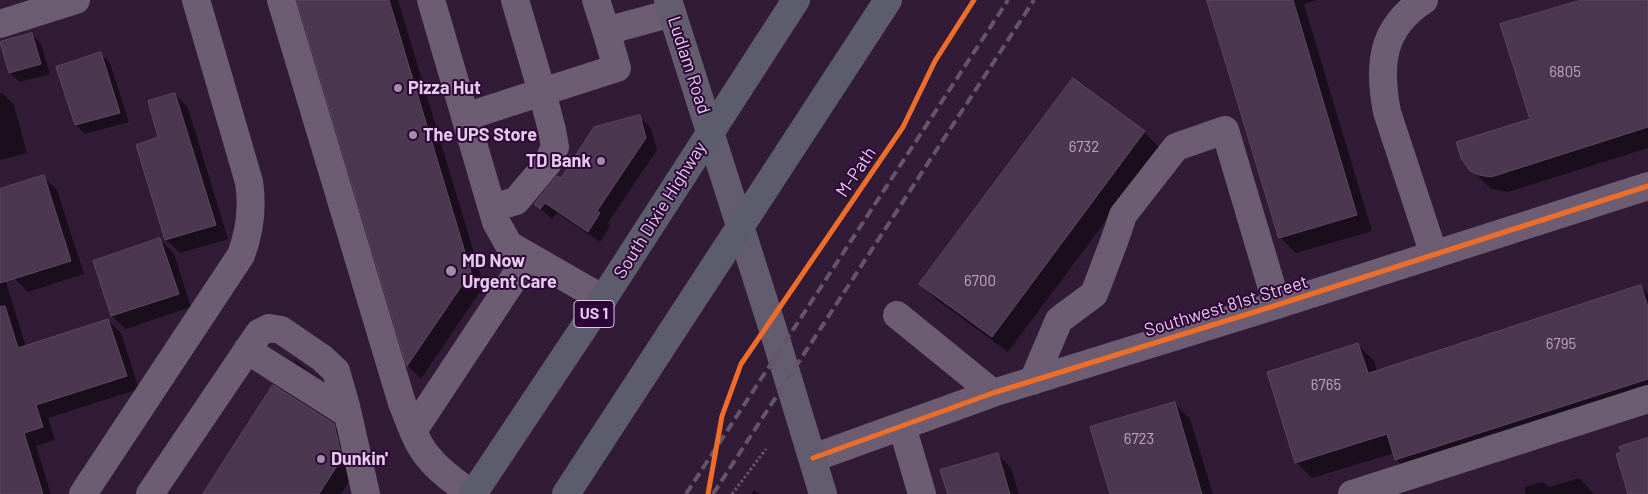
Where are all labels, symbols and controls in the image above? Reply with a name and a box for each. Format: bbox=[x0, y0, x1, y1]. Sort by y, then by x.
street label: Ludlam Road bbox=[663, 13, 715, 117]
house number: 6805 bbox=[1549, 63, 1581, 81]
place label: Pizza Hut bbox=[408, 77, 481, 99]
marker: Pizza Hut bbox=[392, 82, 404, 94]
place label: The UPS Store bbox=[423, 124, 537, 146]
marker: The UPS Store bbox=[407, 129, 419, 141]
street label: South Dixie Highway bbox=[609, 137, 711, 283]
house number: 6732 bbox=[1069, 138, 1099, 156]
street label: M-Path bbox=[831, 143, 881, 201]
place label: TD Bank bbox=[526, 150, 591, 172]
marker: TD Bank bbox=[595, 155, 607, 167]
place label: MD Now Urgent Care bbox=[462, 250, 557, 292]
marker: MD Now Urgent Care bbox=[444, 264, 458, 278]
street label: Southwest 81st Street bbox=[1142, 271, 1310, 341]
house number: 6700 bbox=[964, 272, 996, 290]
road number: US 1 bbox=[574, 300, 614, 328]
house number: 6795 bbox=[1546, 335, 1576, 353]
house number: 6765 bbox=[1311, 376, 1341, 394]
house number: 6723 bbox=[1124, 430, 1154, 448]
place label: Dunkin' bbox=[331, 448, 388, 470]
marker: Dunkin' bbox=[315, 453, 327, 465]

